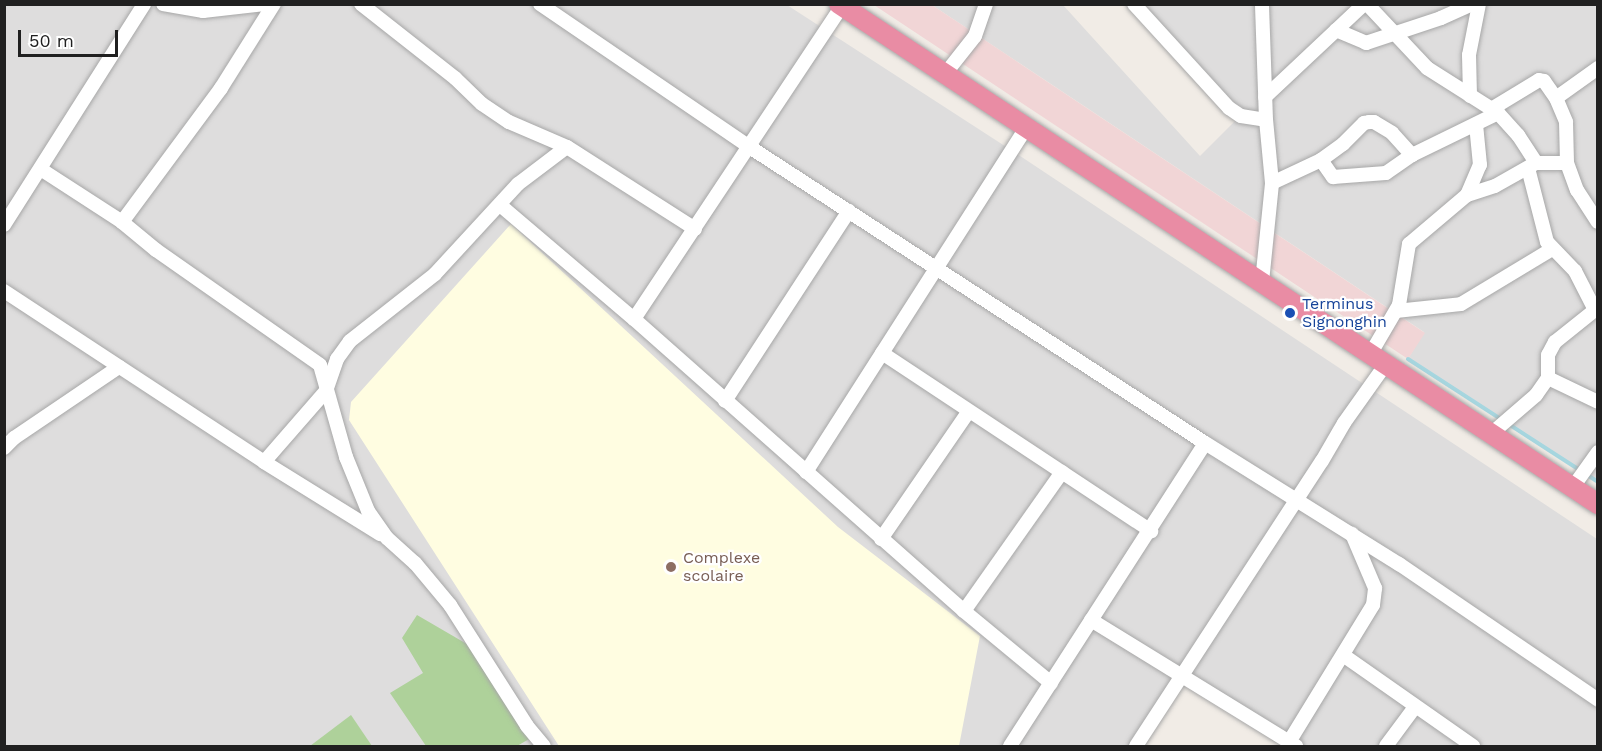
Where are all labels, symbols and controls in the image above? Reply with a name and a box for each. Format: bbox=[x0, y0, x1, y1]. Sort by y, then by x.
scale bar bbox=[21, 18, 122, 56]
text: 50 m bbox=[29, 30, 74, 51]
place label: Terminus Signonghin bbox=[1302, 294, 1387, 332]
marker: Terminus Signonghin bbox=[1283, 306, 1297, 320]
place label: Complexe scolaire bbox=[683, 548, 760, 586]
marker: Complexe scolaire bbox=[664, 560, 678, 574]

